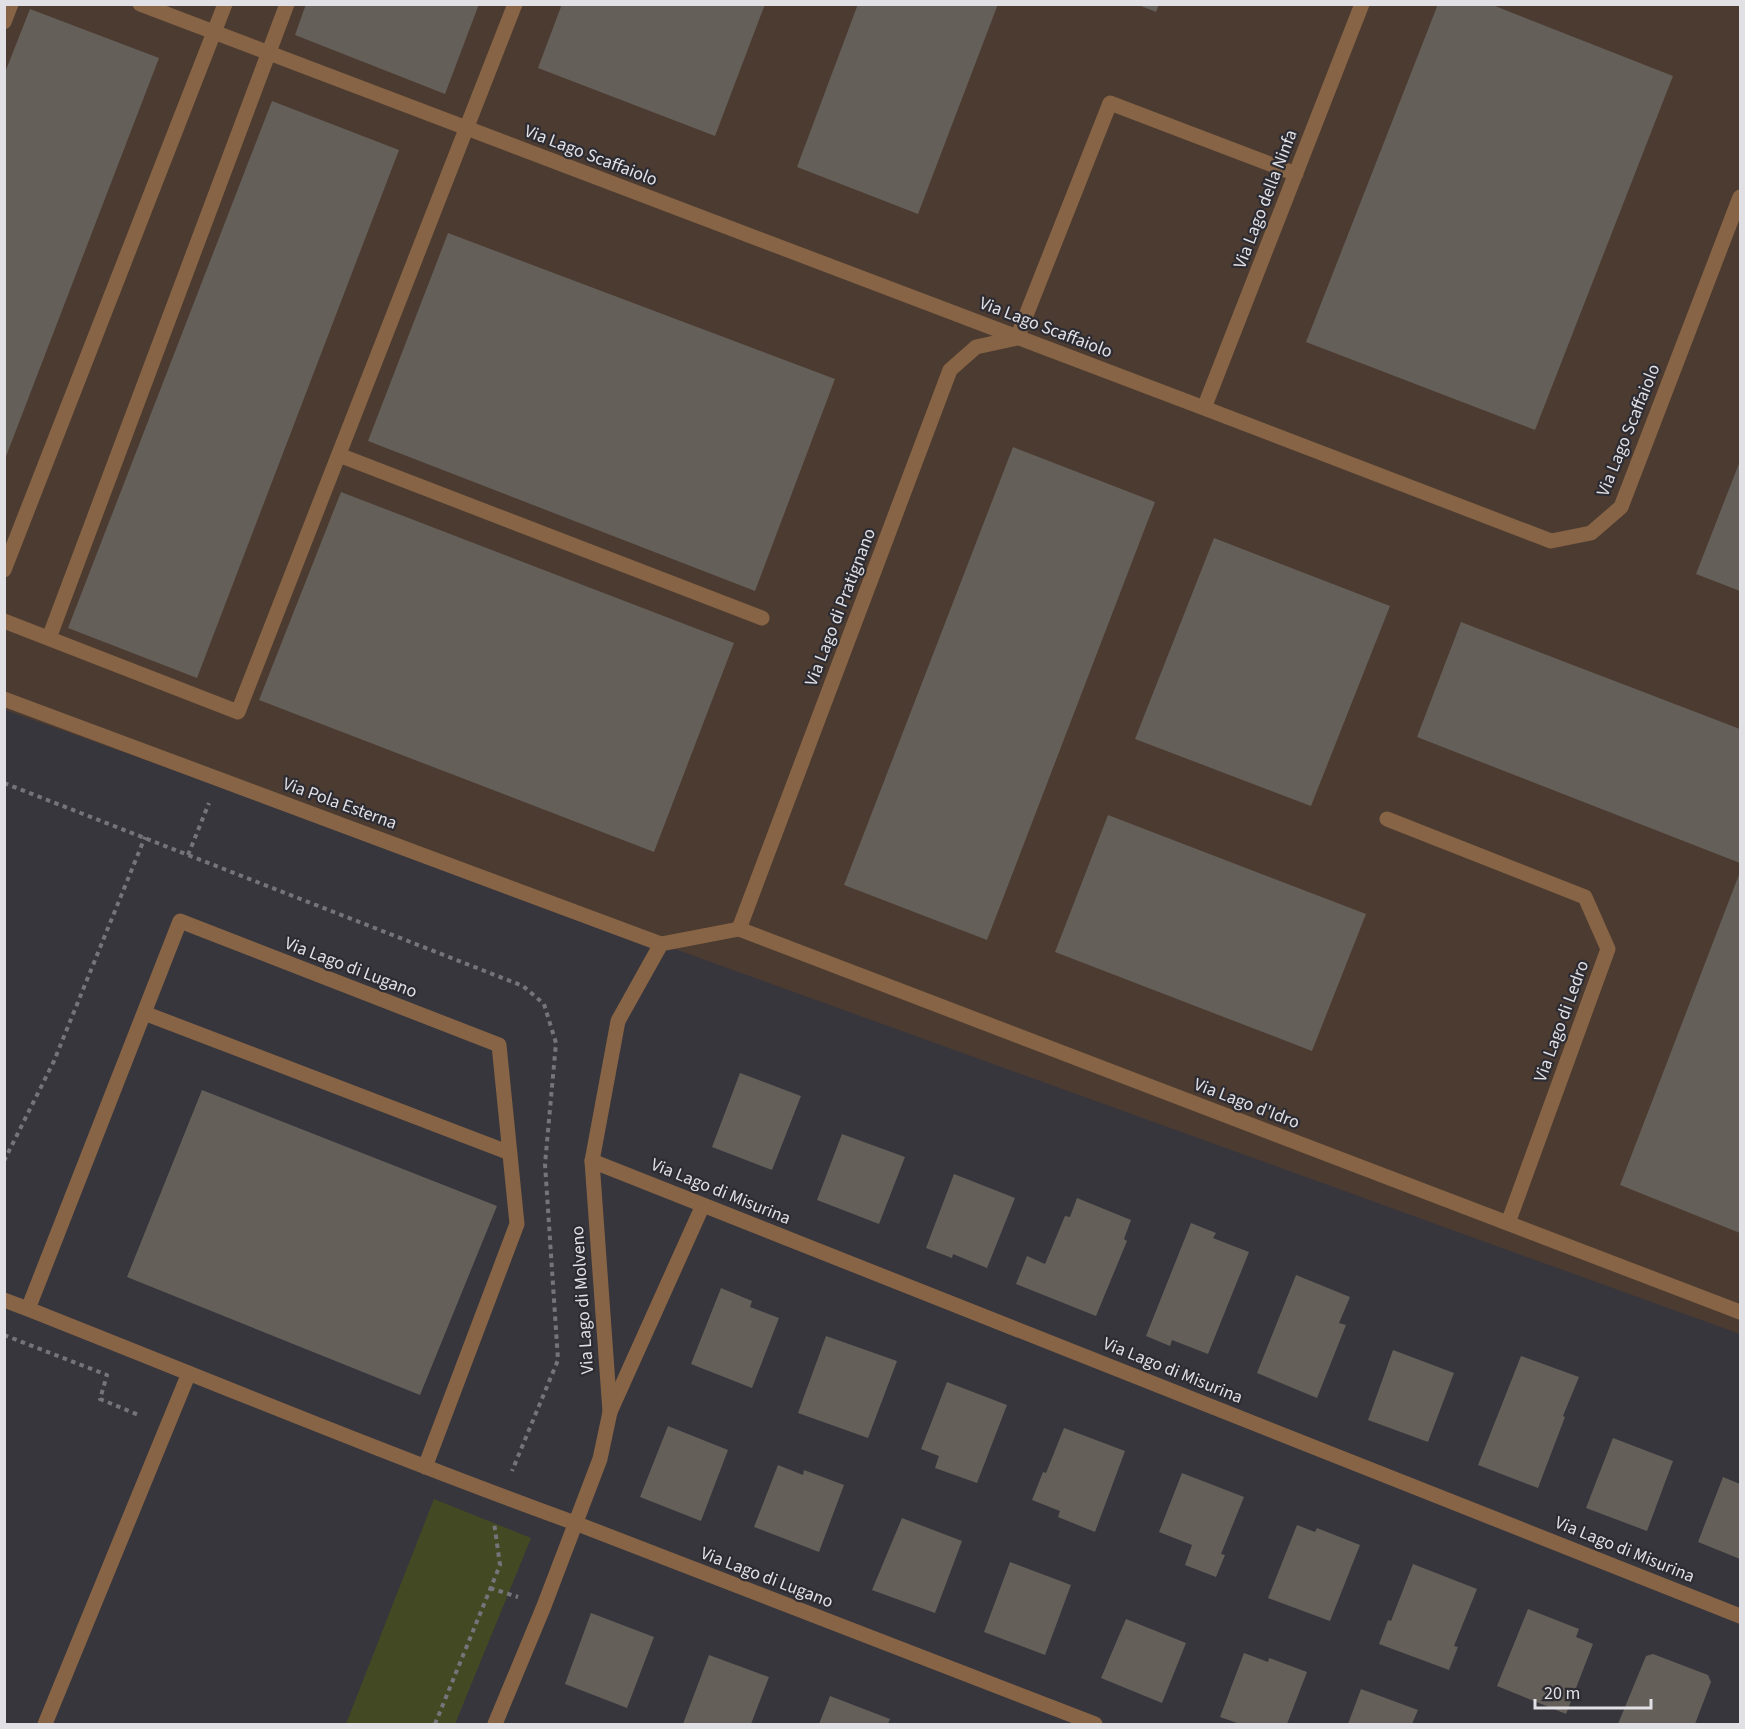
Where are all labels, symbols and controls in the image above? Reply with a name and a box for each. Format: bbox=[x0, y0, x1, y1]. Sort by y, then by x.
street label: Via Lago Scaffaiolo bbox=[521, 119, 661, 192]
street label: Via Lago della Ninfa bbox=[1227, 126, 1303, 272]
street label: Via Lago Scaffaiolo bbox=[976, 291, 1116, 364]
street label: Via Lago Scaffaiolo bbox=[1591, 360, 1666, 500]
street label: Via Lago di Pratignano bbox=[799, 525, 882, 690]
street label: Via Pola Esterna bbox=[279, 771, 400, 836]
street label: Via Lago di Lugano bbox=[281, 931, 421, 1004]
street label: Via Lago di Ledro bbox=[1528, 957, 1595, 1085]
street label: Via Lago d'Idro bbox=[1190, 1072, 1303, 1135]
street label: Via Lago di Misurina bbox=[647, 1152, 794, 1231]
street label: Via Lago di Molveno bbox=[565, 1225, 600, 1375]
street label: Via Lago di Misurina bbox=[1099, 1331, 1246, 1410]
street label: Via Lago di Misurina bbox=[1551, 1510, 1698, 1589]
street label: Via Lago di Lugano bbox=[697, 1541, 837, 1614]
scale bar bbox=[1535, 1672, 1650, 1710]
text: 20 m bbox=[1544, 1681, 1580, 1706]

